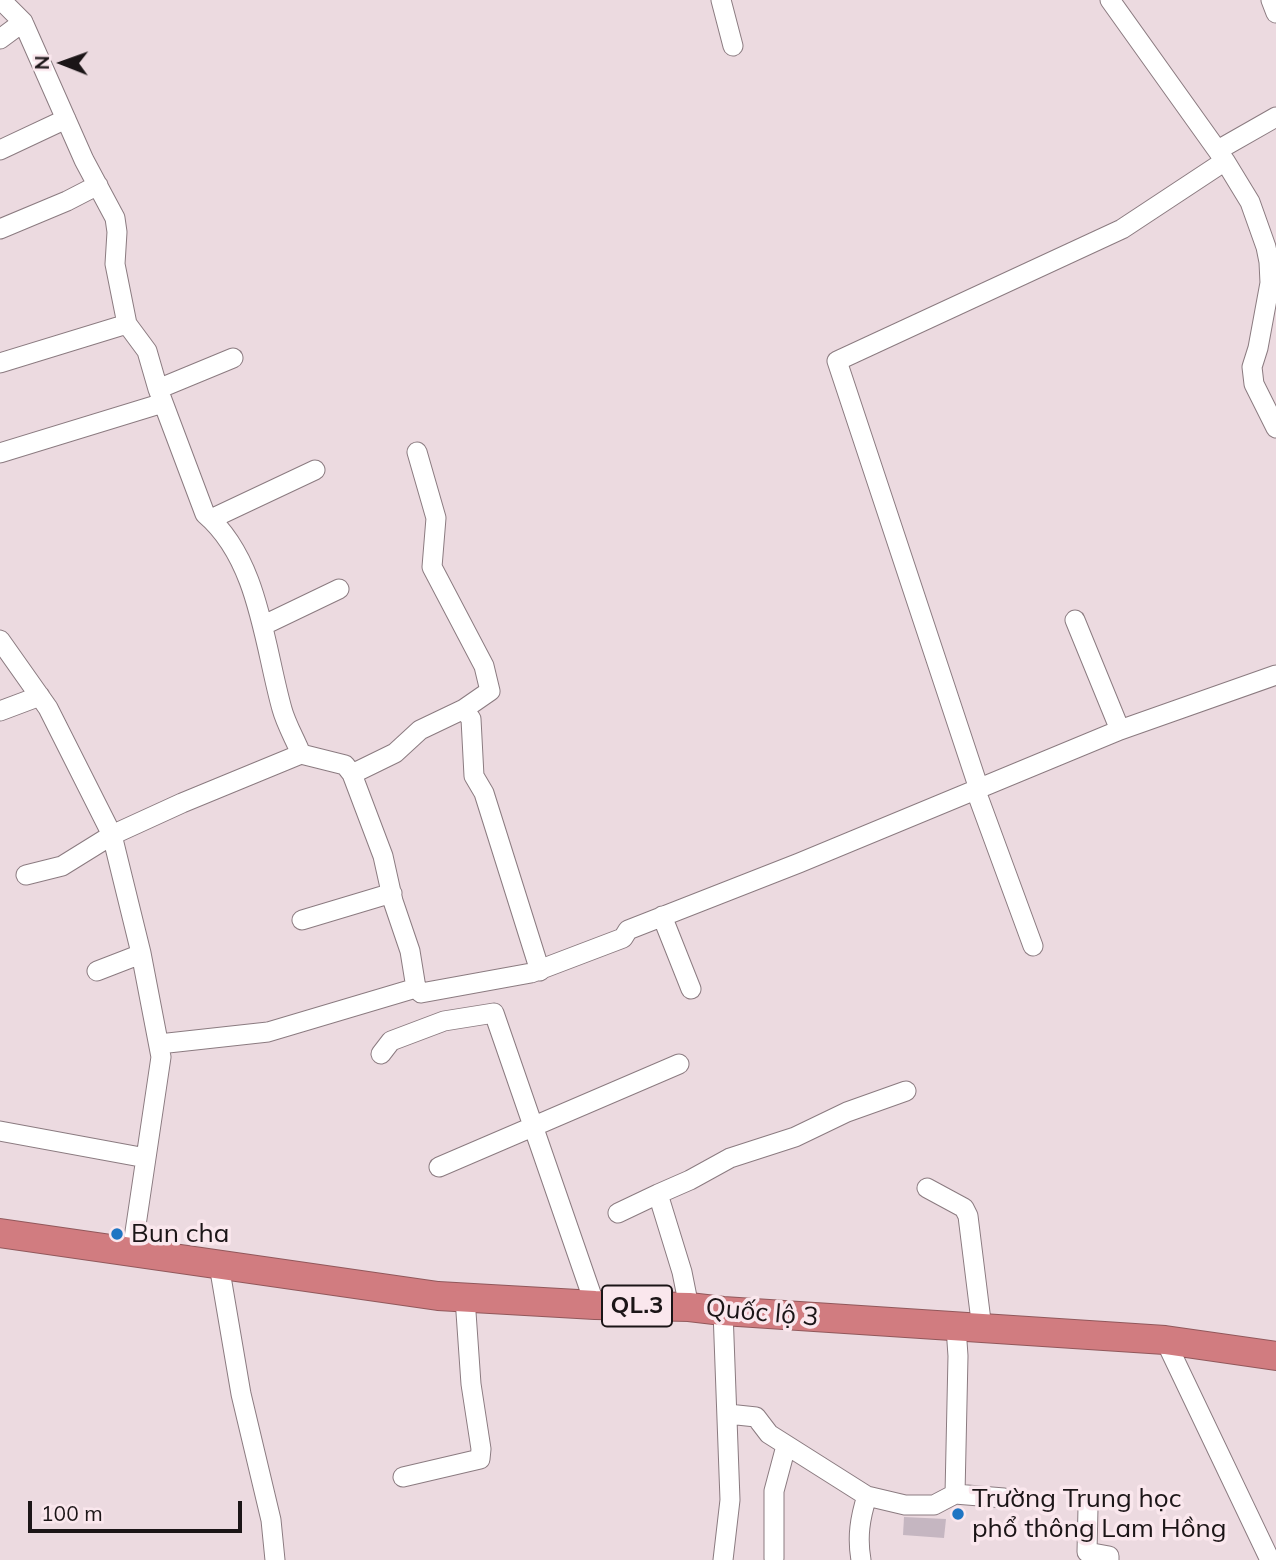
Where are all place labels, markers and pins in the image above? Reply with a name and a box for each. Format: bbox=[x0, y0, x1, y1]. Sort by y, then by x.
place label: Bun cha bbox=[131, 1218, 229, 1250]
marker: Bun cha bbox=[109, 1226, 125, 1242]
place label: Trường Trung học phổ thông Lam Hồng bbox=[972, 1483, 1226, 1544]
marker: Trường Trung học phổ thông Lam Hồng bbox=[950, 1506, 966, 1522]

